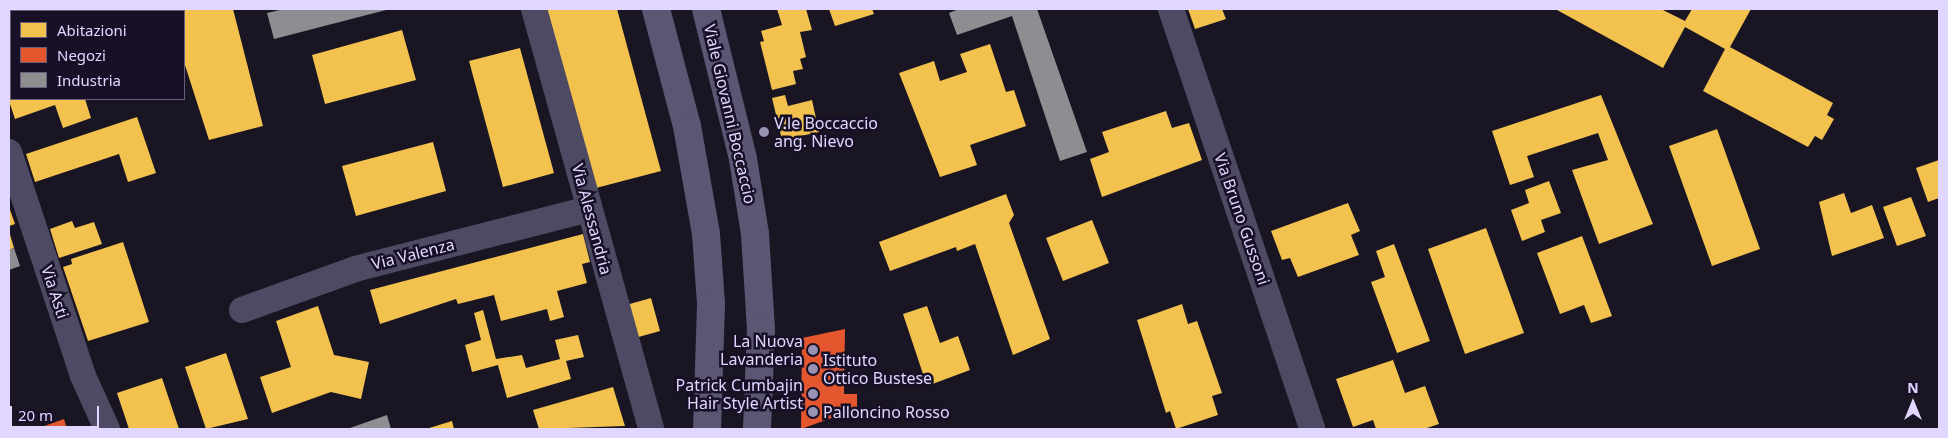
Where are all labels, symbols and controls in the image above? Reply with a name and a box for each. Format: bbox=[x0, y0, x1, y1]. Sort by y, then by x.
legend bbox=[10, 10, 185, 100]
text: Abitazioni bbox=[57, 20, 127, 40]
street label: Viale Giovanni Boccaccio bbox=[700, 22, 760, 206]
text: Negozi bbox=[57, 45, 106, 65]
text: Industria bbox=[57, 70, 121, 90]
place label: V.le Boccaccio ang. Nievo bbox=[774, 113, 878, 151]
marker: V.le Boccaccio ang. Nievo bbox=[758, 126, 770, 138]
street label: Via Bruno Gussoni bbox=[1210, 151, 1274, 287]
street label: Via Alessandria bbox=[568, 161, 616, 277]
street label: Via Valenza bbox=[370, 234, 456, 274]
street label: Via Asti bbox=[37, 263, 73, 321]
place label: La Nuova Lavanderia bbox=[720, 331, 803, 369]
marker: La Nuova Lavanderia bbox=[807, 344, 819, 356]
place label: Istituto Ottico Bustese bbox=[823, 350, 932, 388]
marker: Istituto Ottico Bustese bbox=[807, 363, 819, 375]
place label: Patrick Cumbajin Hair Style Artist bbox=[676, 375, 803, 413]
north arrow bbox=[1888, 378, 1938, 428]
text: N bbox=[1907, 378, 1919, 397]
marker: Patrick Cumbajin Hair Style Artist bbox=[807, 388, 819, 400]
scale bar bbox=[12, 396, 101, 428]
place label: Palloncino Rosso bbox=[823, 402, 950, 422]
text: 20 m bbox=[18, 405, 53, 425]
marker: Palloncino Rosso bbox=[807, 406, 819, 418]

